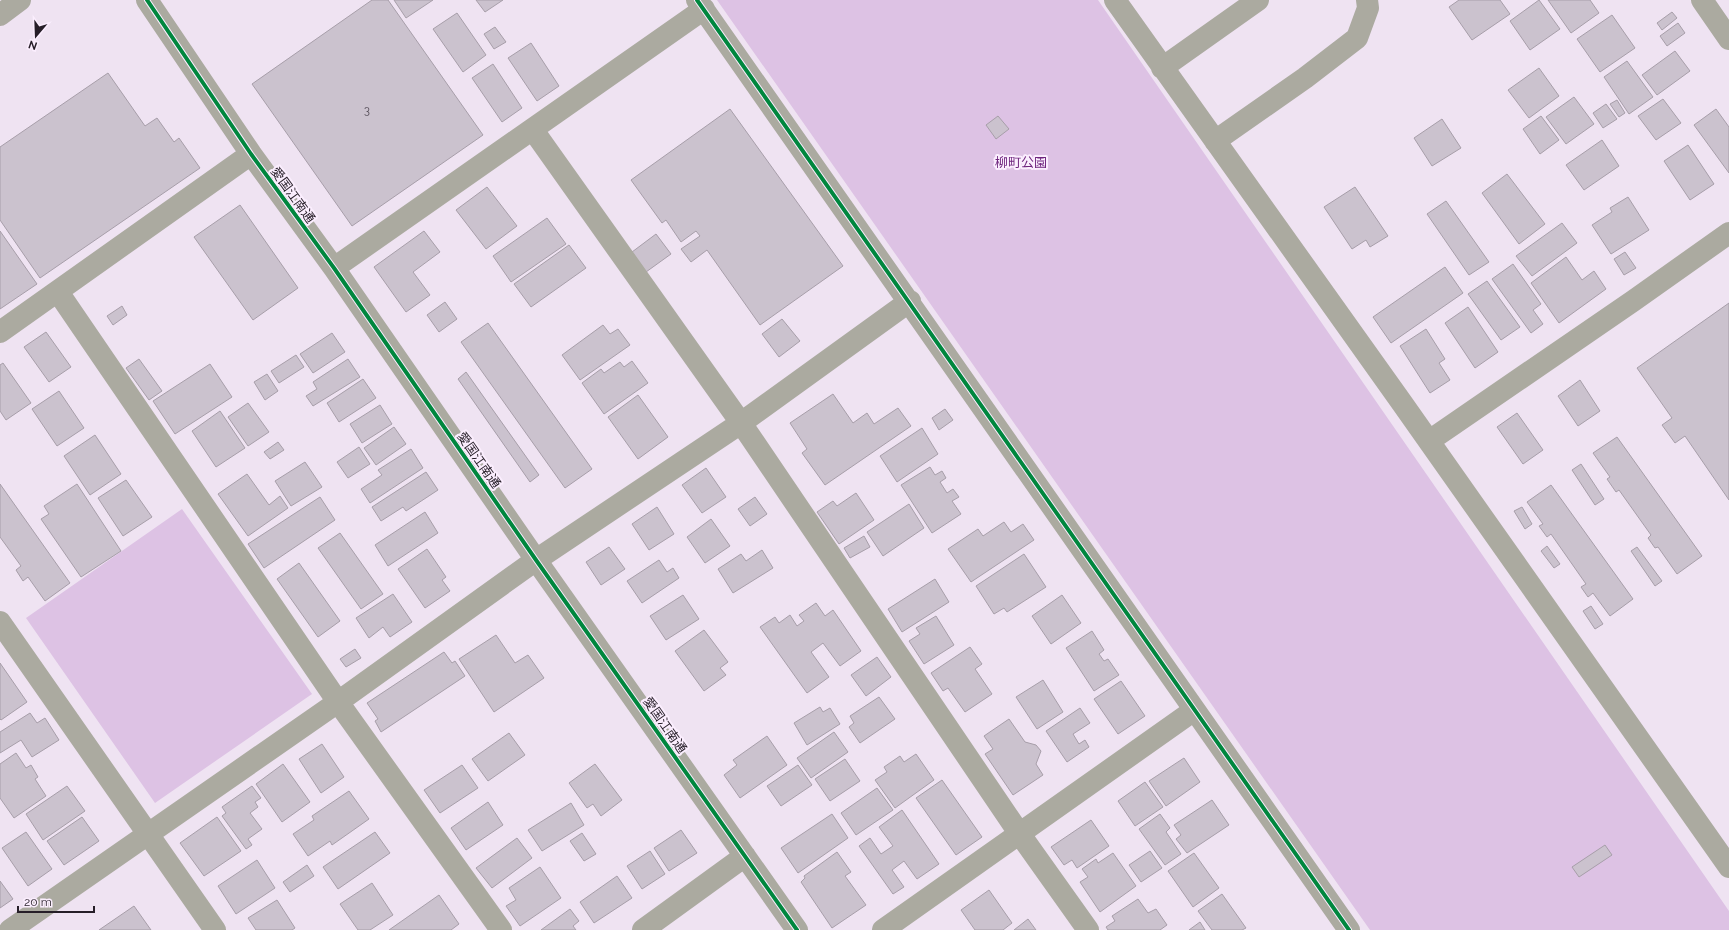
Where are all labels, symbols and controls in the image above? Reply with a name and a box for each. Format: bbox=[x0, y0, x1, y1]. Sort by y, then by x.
north arrow bbox=[16, 16, 56, 56]
text: N bbox=[27, 37, 39, 52]
house number: 3 bbox=[364, 104, 370, 117]
park label: 柳町公園 bbox=[995, 155, 1047, 170]
street label: 愛国江南通 bbox=[268, 164, 318, 226]
street label: 愛国江南通 bbox=[454, 429, 504, 491]
street label: 愛国江南通 bbox=[640, 694, 690, 756]
scale bar bbox=[18, 888, 94, 914]
text: 20 m bbox=[24, 895, 52, 909]

